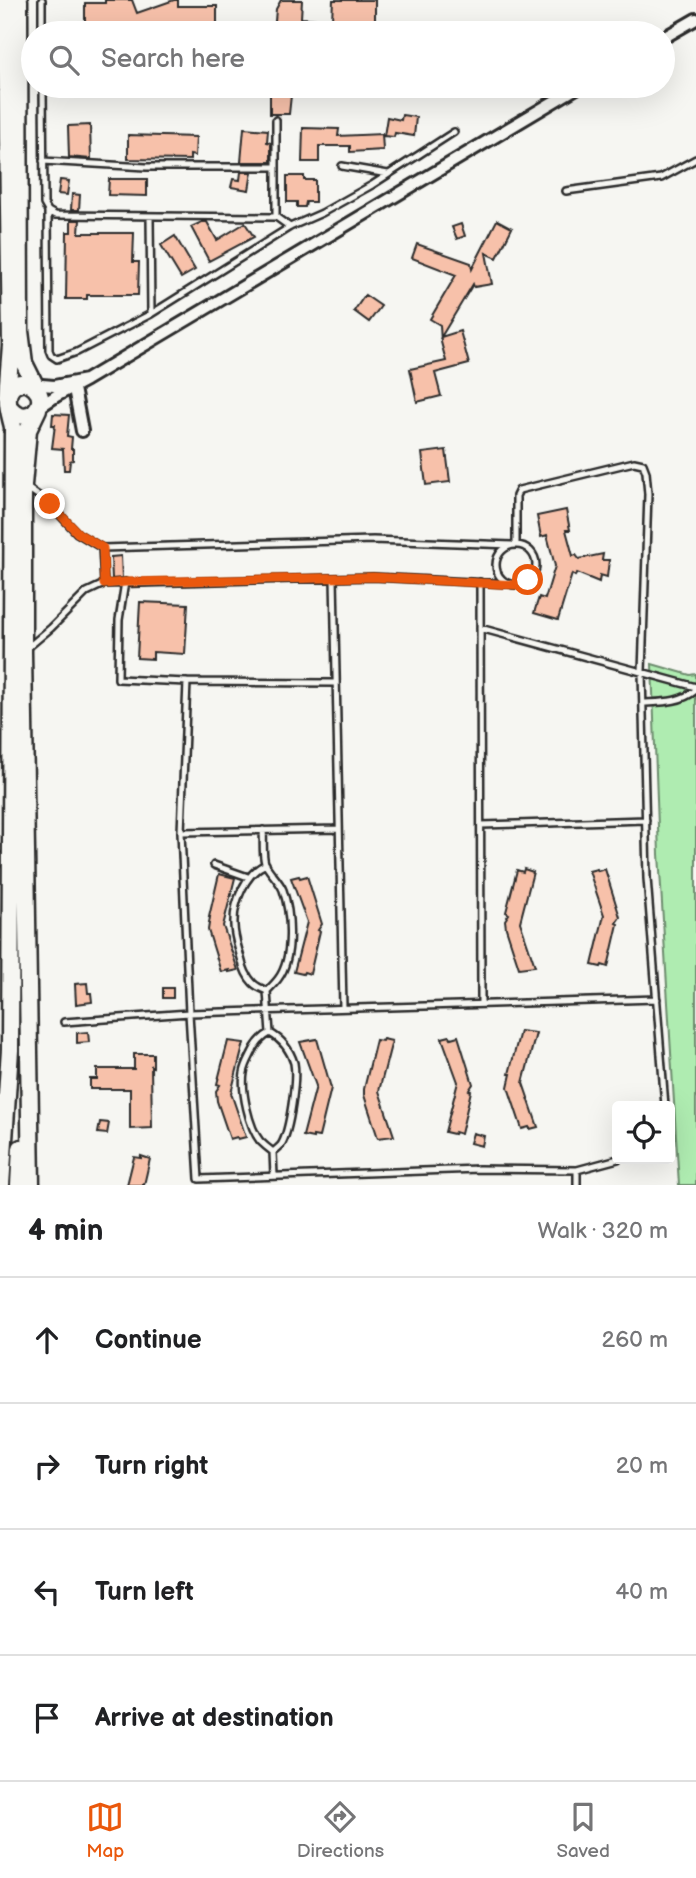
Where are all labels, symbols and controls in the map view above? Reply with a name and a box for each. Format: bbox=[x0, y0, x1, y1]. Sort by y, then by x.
search box bbox=[21, 21, 675, 98]
icon: search bbox=[45, 41, 83, 79]
text: Search here bbox=[101, 44, 245, 75]
route end bbox=[34, 488, 65, 519]
route start bbox=[512, 564, 543, 595]
map controls bbox=[612, 1101, 675, 1164]
button: locate bbox=[612, 1101, 675, 1164]
text: 4 min bbox=[28, 1213, 103, 1249]
text: Walk · 320 m bbox=[537, 1217, 668, 1245]
icon: ahead bbox=[28, 1321, 66, 1359]
text: Continue bbox=[95, 1325, 202, 1356]
text: 260 m bbox=[602, 1326, 668, 1354]
icon: right bbox=[28, 1447, 66, 1485]
text: Turn right bbox=[95, 1451, 208, 1482]
text: 20 m bbox=[616, 1452, 668, 1480]
icon: left bbox=[28, 1573, 66, 1611]
text: Turn left bbox=[95, 1577, 194, 1608]
text: 40 m bbox=[615, 1578, 668, 1606]
icon: arrive bbox=[28, 1699, 66, 1737]
text: Arrive at destination bbox=[95, 1703, 334, 1734]
tab: Map bbox=[86, 1798, 124, 1863]
tab: Directions bbox=[297, 1798, 384, 1863]
tab: Saved bbox=[556, 1798, 610, 1863]

